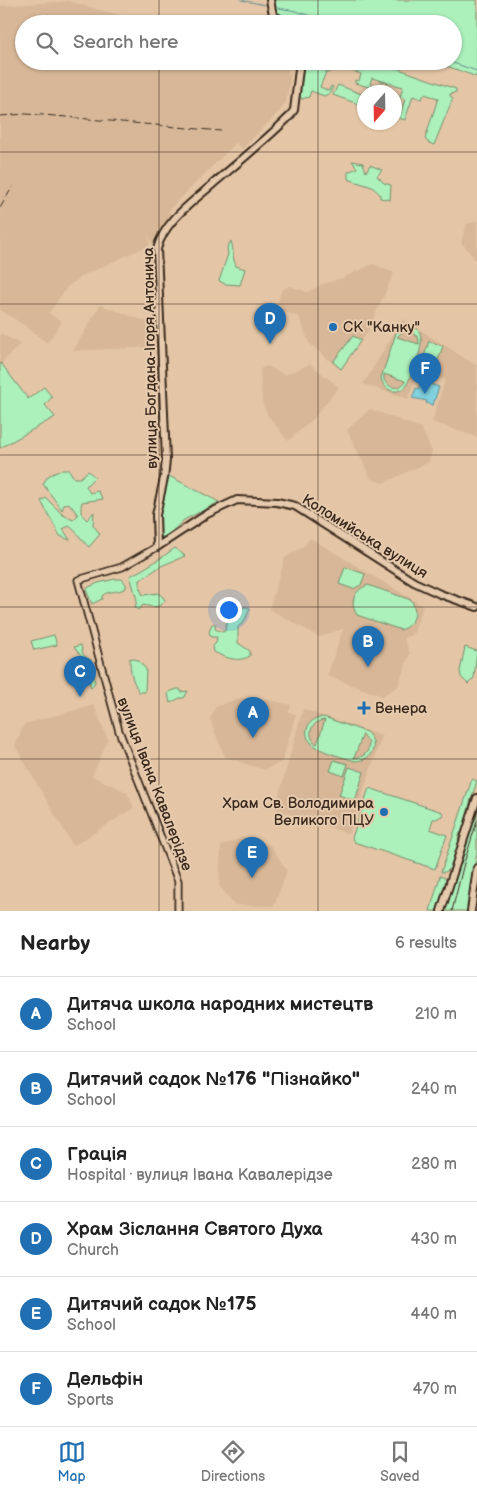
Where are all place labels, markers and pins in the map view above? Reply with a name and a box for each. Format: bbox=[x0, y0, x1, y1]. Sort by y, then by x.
pin: D bbox=[254, 303, 286, 344]
place label: СК "Канку" bbox=[343, 318, 420, 337]
marker: СК "Канку" bbox=[327, 321, 339, 333]
pin: F bbox=[409, 353, 441, 394]
pin: B bbox=[352, 626, 384, 667]
pin: C bbox=[64, 656, 96, 697]
pin: A bbox=[237, 697, 269, 738]
place label: Венера bbox=[375, 699, 427, 718]
marker: Венера bbox=[357, 701, 371, 715]
place label: Храм Св. Володимира Великого ПЦУ bbox=[222, 794, 374, 830]
marker: Храм Св. Володимира Великого ПЦУ bbox=[378, 806, 390, 818]
pin: E bbox=[236, 837, 268, 878]

